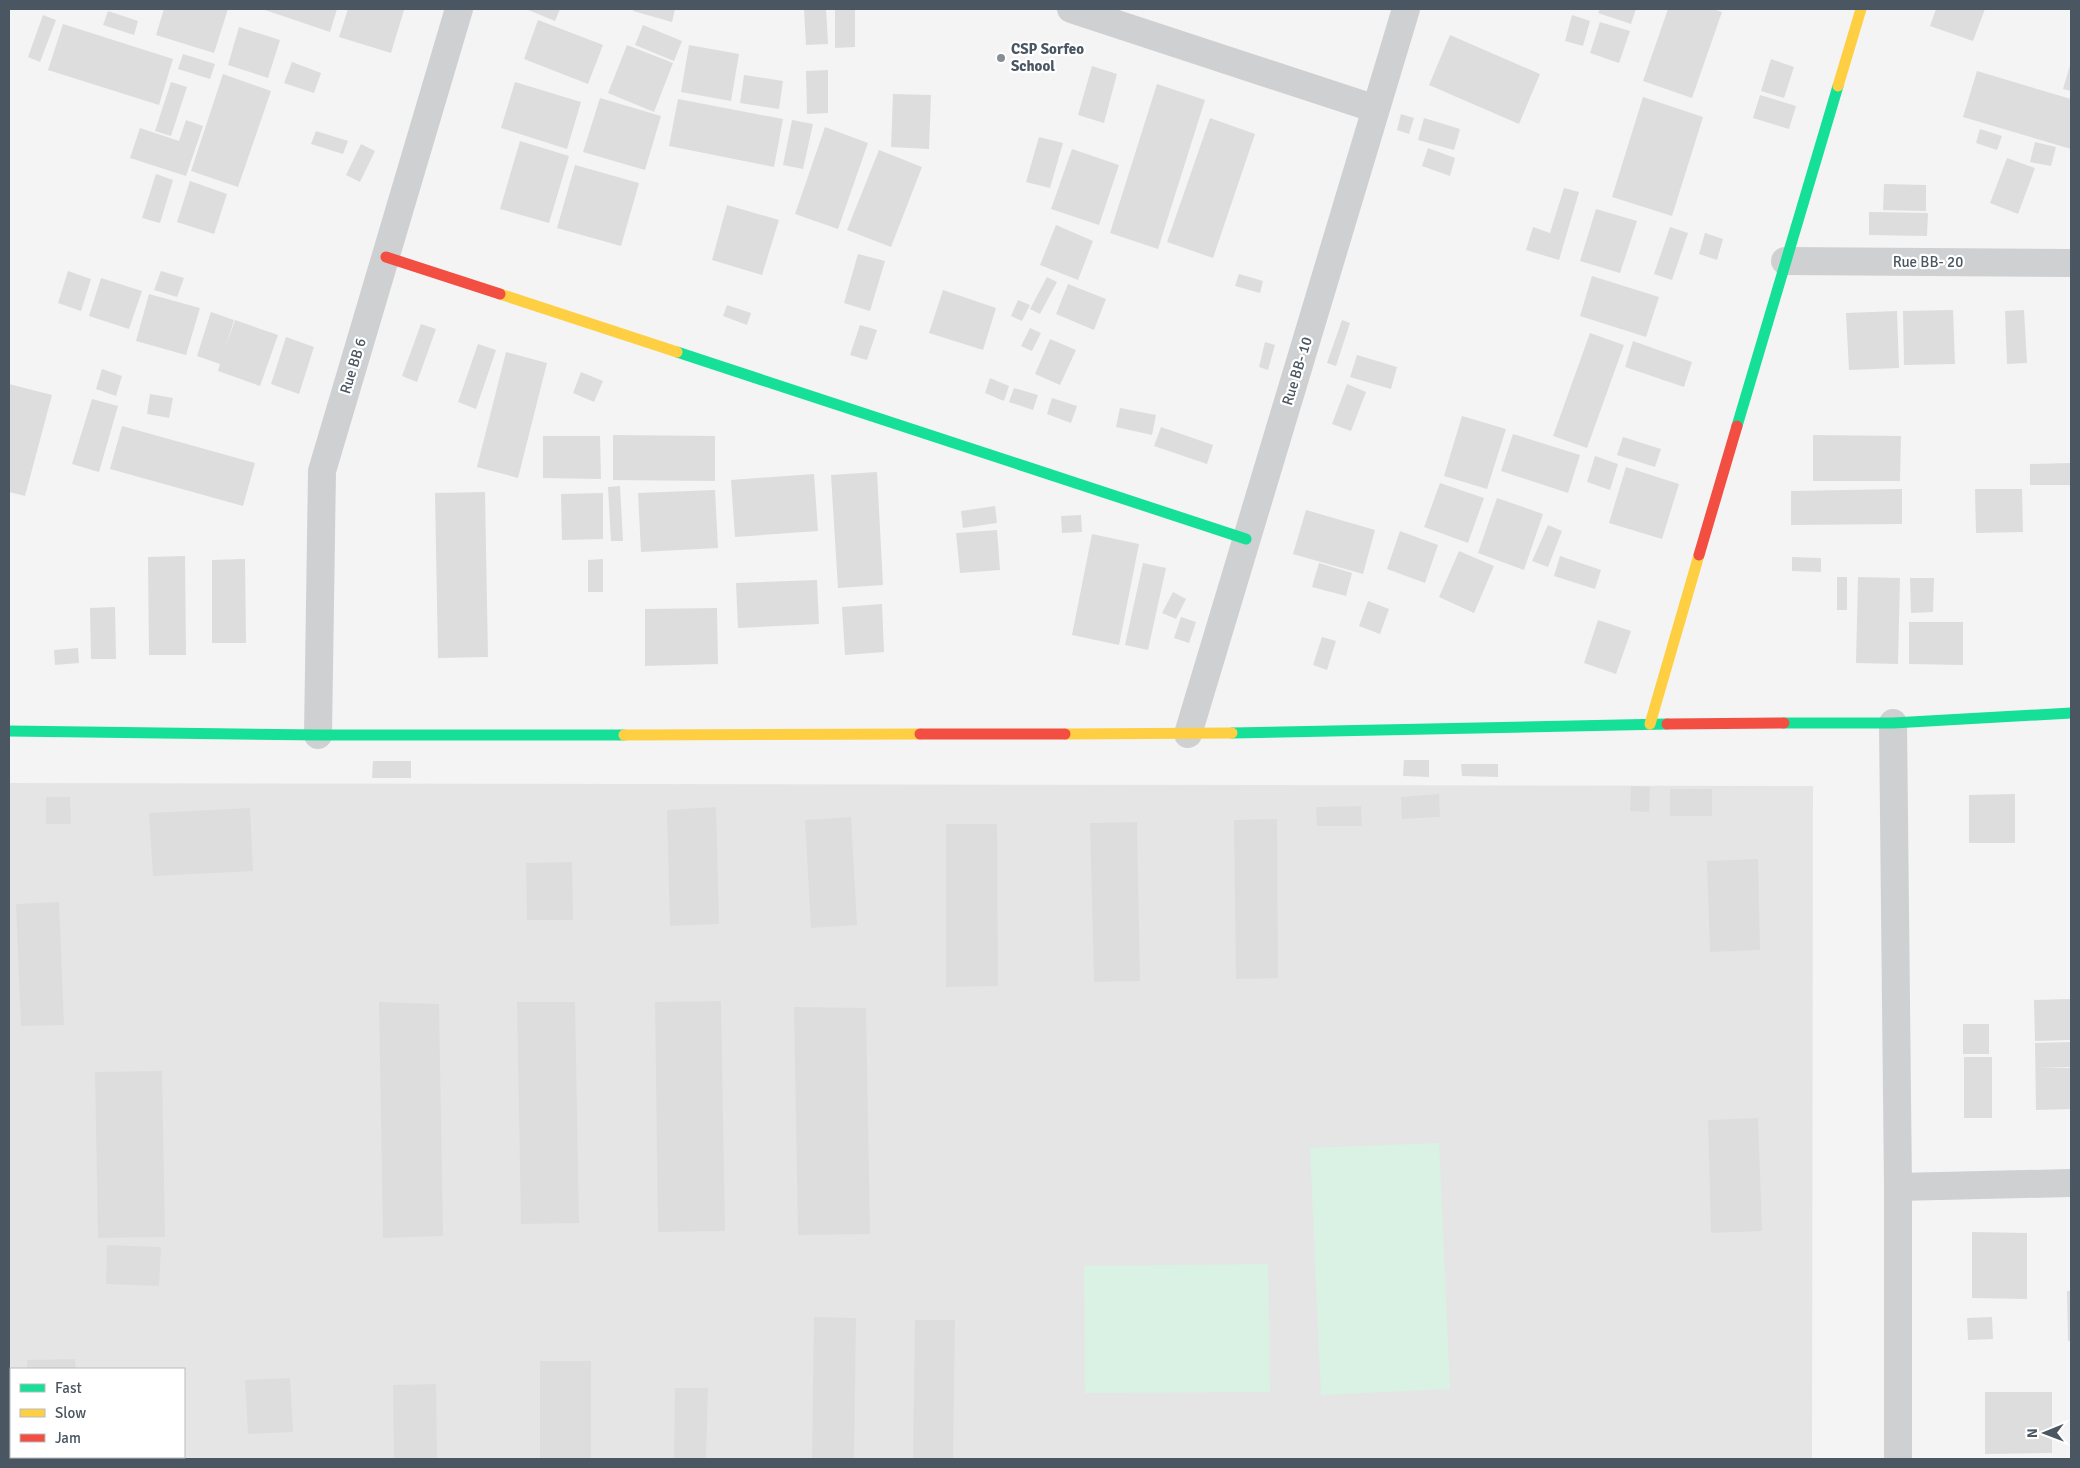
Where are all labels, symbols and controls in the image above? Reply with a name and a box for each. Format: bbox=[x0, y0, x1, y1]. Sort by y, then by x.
place label: CSP Sorfeo School bbox=[1011, 40, 1084, 75]
marker: CSP Sorfeo School bbox=[995, 52, 1007, 64]
street label: Rue BB- 20 bbox=[1893, 253, 1963, 271]
street label: Rue BB- 10 bbox=[1278, 335, 1316, 407]
street label: Rue BB 6 bbox=[336, 336, 370, 396]
legend bbox=[10, 1368, 185, 1458]
text: Fast bbox=[55, 1379, 82, 1397]
text: Slow bbox=[55, 1404, 86, 1422]
north arrow bbox=[2020, 1408, 2070, 1458]
text: N bbox=[2024, 1428, 2041, 1438]
text: Jam bbox=[55, 1429, 81, 1447]

